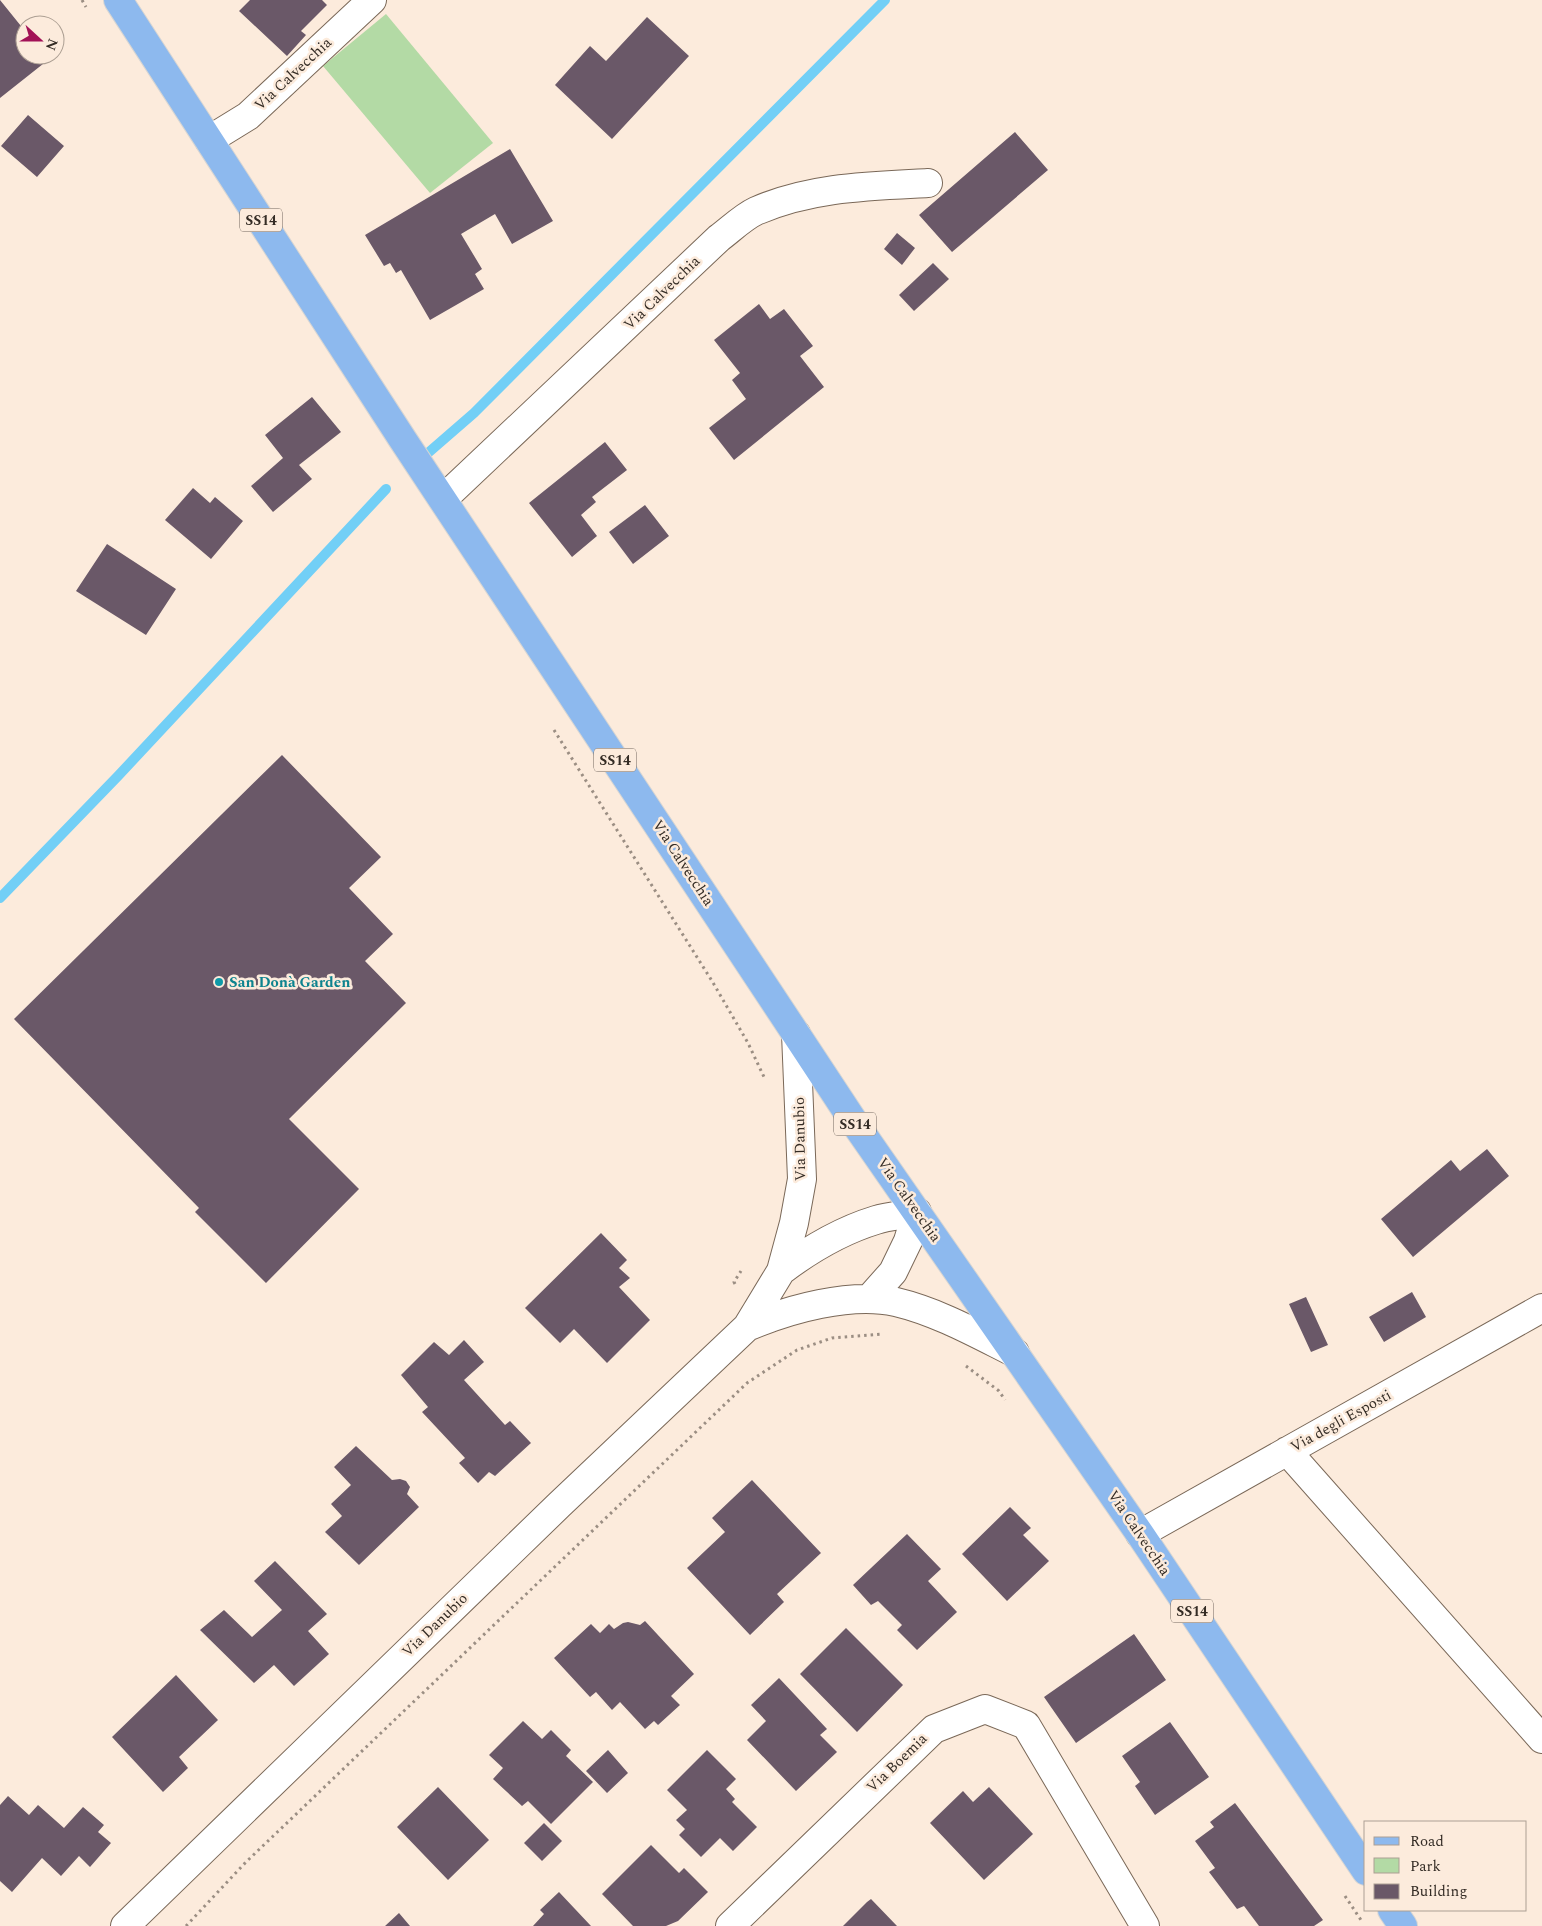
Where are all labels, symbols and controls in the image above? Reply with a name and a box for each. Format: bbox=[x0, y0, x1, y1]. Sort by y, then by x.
north arrow bbox=[15, 15, 65, 65]
street label: Via Calvecchia bbox=[249, 31, 338, 116]
text: N bbox=[40, 35, 64, 54]
road number: SS14 bbox=[240, 208, 282, 232]
street label: Via Calvecchia bbox=[618, 250, 706, 336]
road number: SS14 bbox=[594, 748, 636, 772]
street label: Via Calvecchia bbox=[646, 815, 720, 911]
place label: San Donà Garden bbox=[229, 971, 350, 994]
marker: San Donà Garden bbox=[213, 976, 225, 988]
street label: Via Danubio bbox=[788, 1097, 812, 1181]
road number: SS14 bbox=[834, 1112, 876, 1136]
street label: Via Calvecchia bbox=[871, 1153, 947, 1248]
street label: Via degli Esposti bbox=[1286, 1384, 1396, 1458]
street label: Via Calvecchia bbox=[1102, 1486, 1177, 1581]
street label: Via Danubio bbox=[397, 1587, 473, 1663]
road number: SS14 bbox=[1171, 1600, 1213, 1622]
street label: Via Boemia bbox=[861, 1727, 933, 1798]
legend bbox=[1364, 1821, 1527, 1911]
text: Road bbox=[1410, 1830, 1444, 1853]
text: Park bbox=[1410, 1855, 1441, 1878]
text: Building bbox=[1410, 1880, 1467, 1903]

